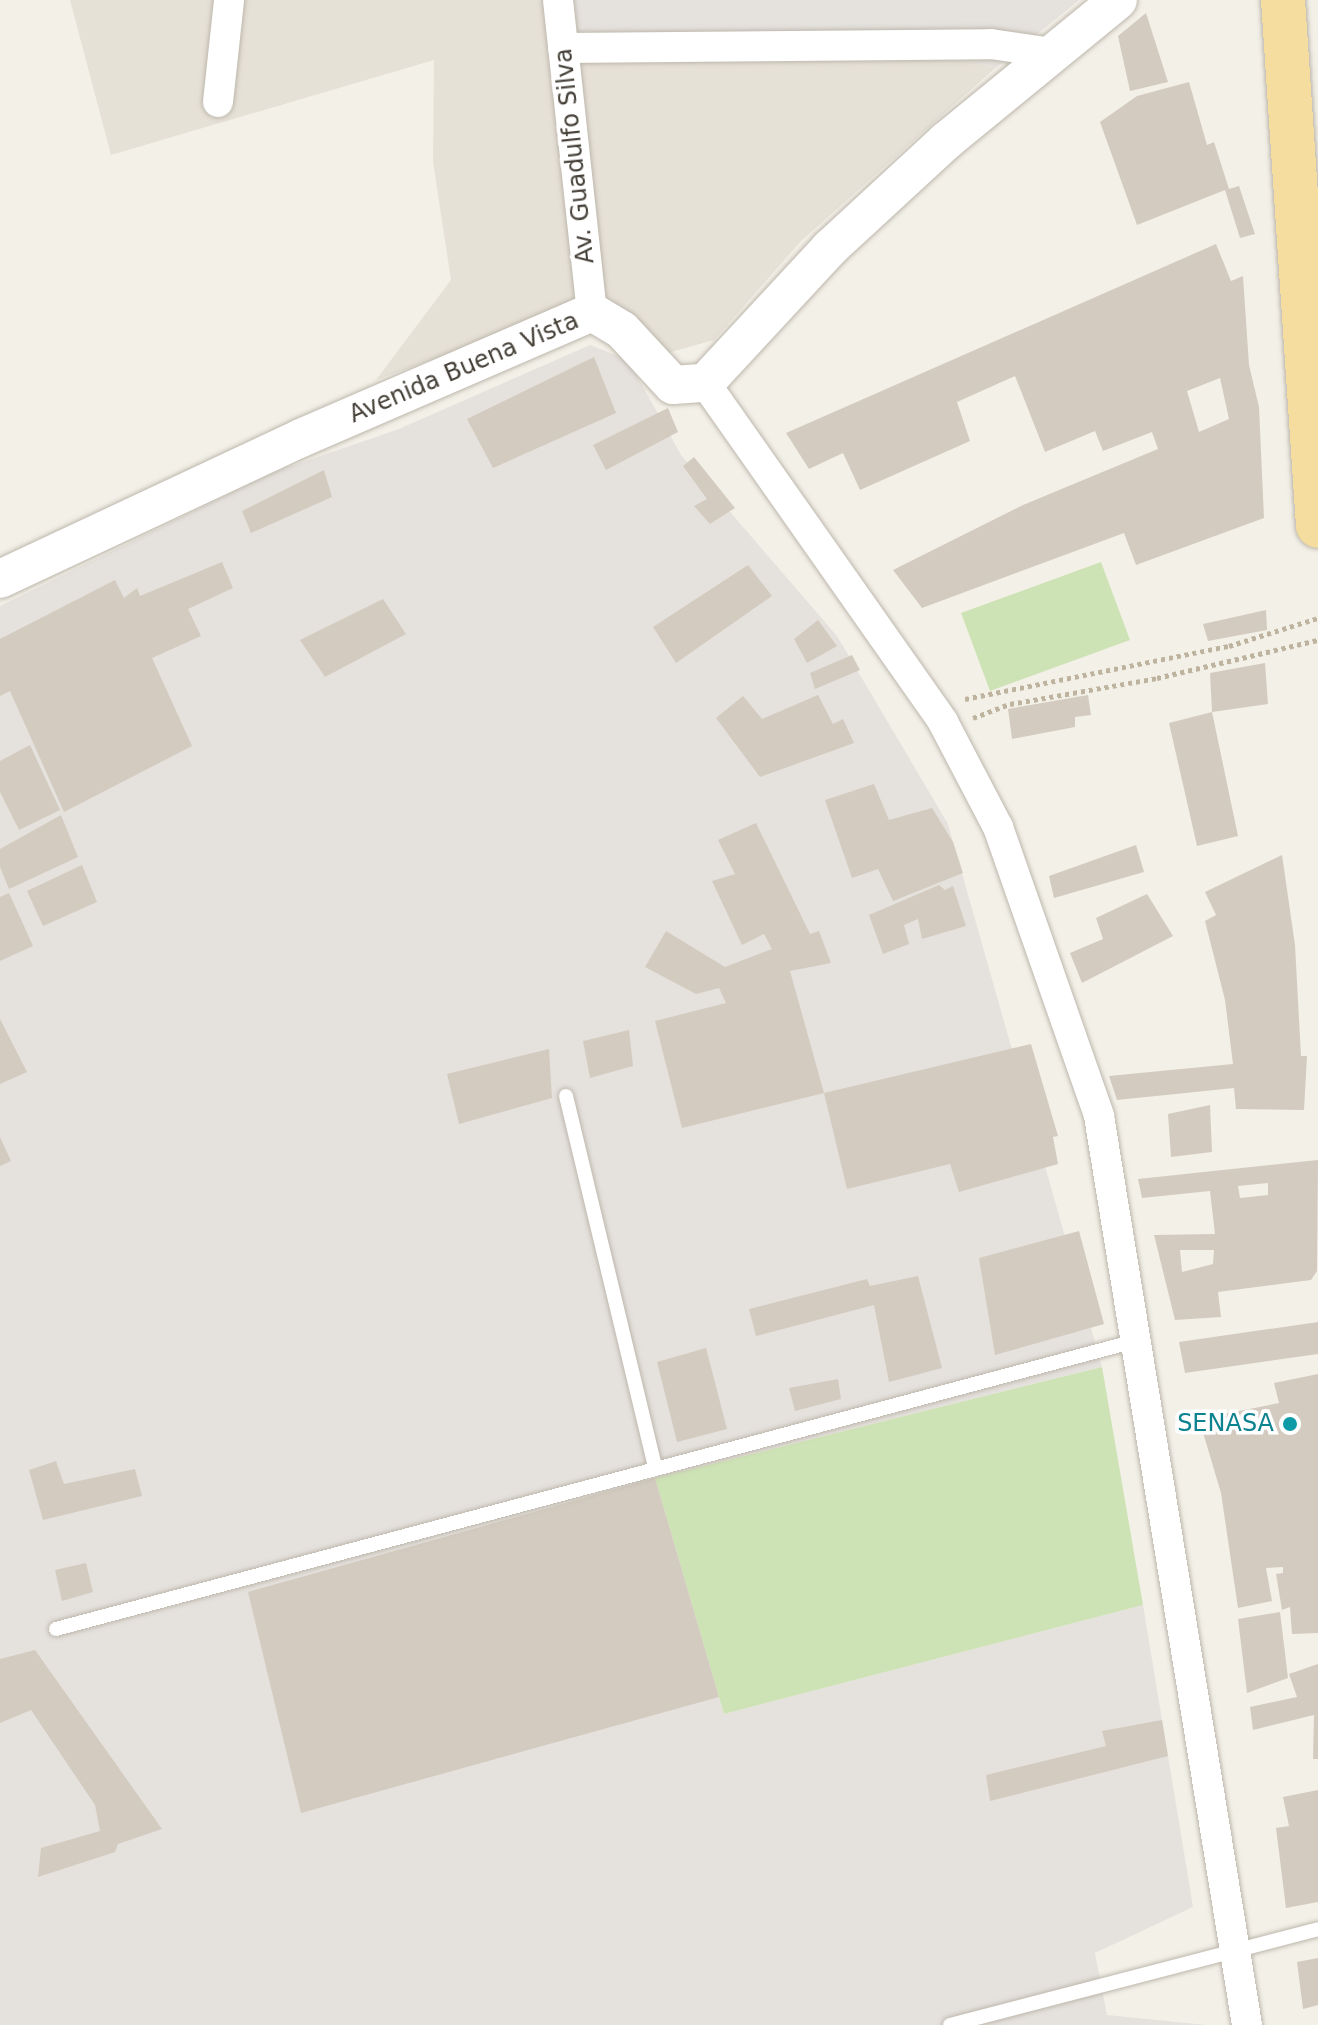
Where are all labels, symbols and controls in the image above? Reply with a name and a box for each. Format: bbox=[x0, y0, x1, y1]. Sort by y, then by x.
street label: Av. Guadulfo Silva bbox=[549, 47, 601, 265]
street label: Avenida Buena Vista bbox=[345, 307, 583, 429]
place label: SENASA bbox=[1177, 1410, 1274, 1438]
marker: SENASA bbox=[1281, 1415, 1299, 1433]

